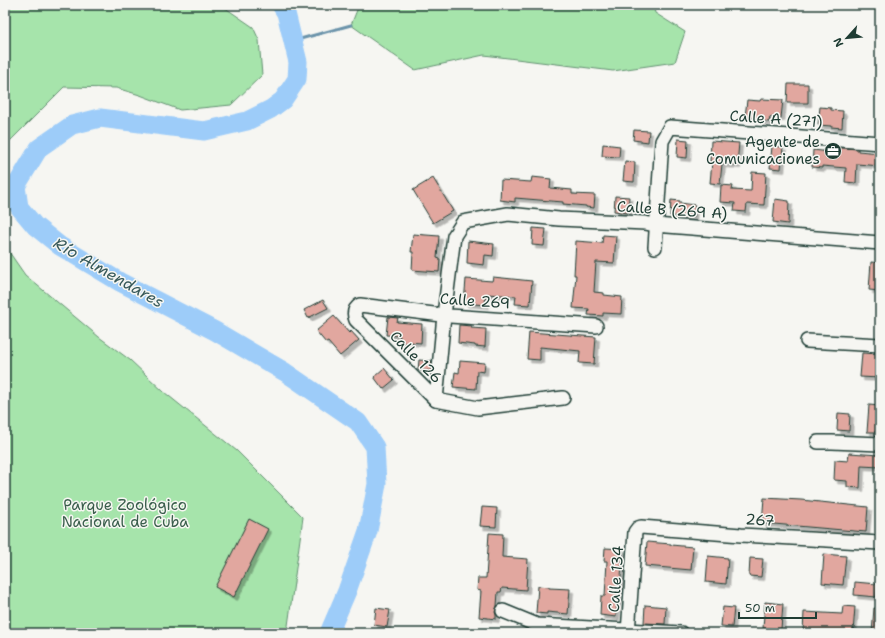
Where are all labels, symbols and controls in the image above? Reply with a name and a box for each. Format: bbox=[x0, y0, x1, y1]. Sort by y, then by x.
north arrow bbox=[827, 18, 867, 58]
text: N bbox=[830, 35, 847, 50]
street label: Calle A (271) bbox=[729, 106, 823, 132]
place label: Agente de Comunicaciones bbox=[706, 132, 820, 169]
office icon: Agente de Comunicaciones bbox=[823, 141, 843, 161]
street label: Calle B (269 A) bbox=[616, 196, 728, 224]
water label: Río Almendares bbox=[50, 232, 168, 313]
street label: Calle 269 bbox=[439, 289, 511, 313]
street label: Calle 126 bbox=[385, 326, 447, 388]
park label: Parque Zoológico Nacional de Cuba bbox=[61, 495, 189, 532]
street label: 267 bbox=[745, 509, 775, 531]
street label: Calle 134 bbox=[604, 545, 628, 613]
scale bar bbox=[739, 594, 816, 620]
text: 50 m bbox=[745, 600, 775, 616]

